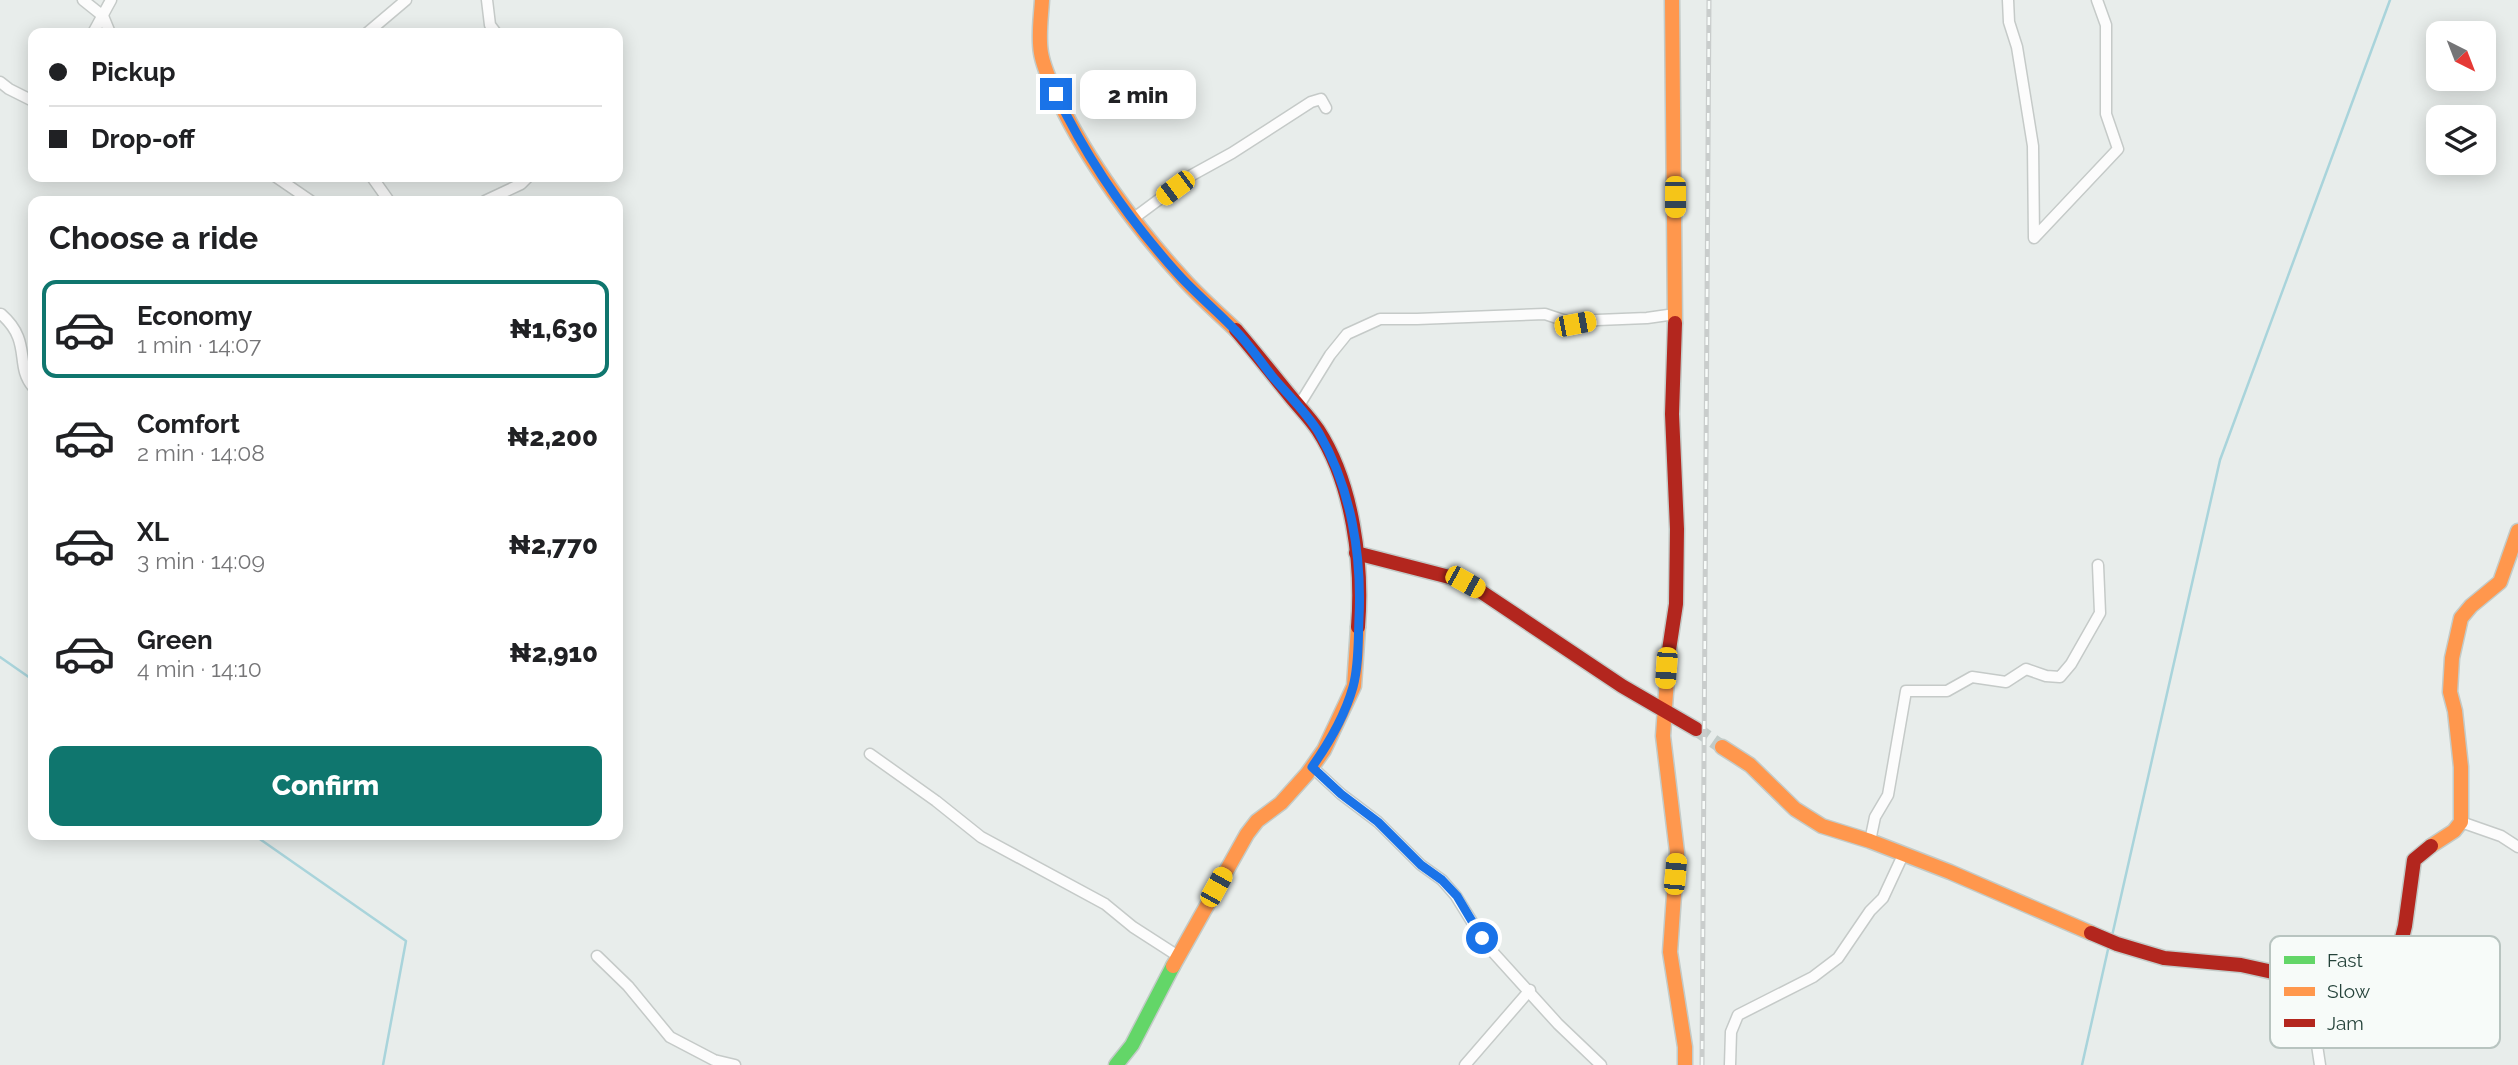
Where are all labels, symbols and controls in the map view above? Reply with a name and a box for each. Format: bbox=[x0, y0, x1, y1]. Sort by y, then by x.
north arrow bbox=[2426, 21, 2496, 91]
map controls bbox=[2426, 21, 2496, 175]
text: Pickup bbox=[91, 57, 176, 87]
callout: 2 min bbox=[1080, 70, 1196, 119]
route end bbox=[1040, 78, 1072, 110]
text: 2 min bbox=[1108, 81, 1168, 108]
button: layers bbox=[2426, 105, 2496, 175]
text: Drop-off bbox=[91, 124, 195, 154]
car bbox=[1152, 167, 1199, 209]
car bbox=[1665, 176, 1686, 218]
text: Choose a ride bbox=[49, 219, 258, 256]
icon: car bbox=[53, 298, 116, 361]
text: Economy bbox=[137, 301, 252, 331]
car bbox=[1553, 310, 1598, 338]
text: ₦1,630 bbox=[509, 314, 598, 344]
text: 1 min · 14:07 bbox=[137, 331, 261, 358]
icon: car bbox=[53, 406, 116, 469]
text: Comfort bbox=[137, 409, 240, 439]
text: ₦2,200 bbox=[507, 422, 598, 452]
text: 2 min · 14:08 bbox=[137, 439, 265, 466]
icon: car bbox=[53, 514, 116, 577]
text: XL bbox=[137, 517, 169, 547]
text: ₦2,770 bbox=[508, 530, 598, 560]
text: 3 min · 14:09 bbox=[137, 547, 265, 574]
car bbox=[1442, 563, 1489, 601]
icon: car bbox=[53, 622, 116, 685]
text: Green bbox=[137, 625, 213, 655]
text: ₦2,910 bbox=[509, 638, 598, 668]
car bbox=[1655, 646, 1678, 690]
text: 4 min · 14:10 bbox=[137, 655, 262, 682]
button: Confirm bbox=[49, 746, 602, 826]
car bbox=[1663, 852, 1688, 896]
car bbox=[1197, 864, 1236, 910]
route start bbox=[1466, 922, 1498, 954]
legend bbox=[2270, 936, 2500, 1048]
text: Fast bbox=[2327, 949, 2363, 971]
text: Slow bbox=[2327, 980, 2371, 1002]
text: Jam bbox=[2327, 1012, 2364, 1034]

